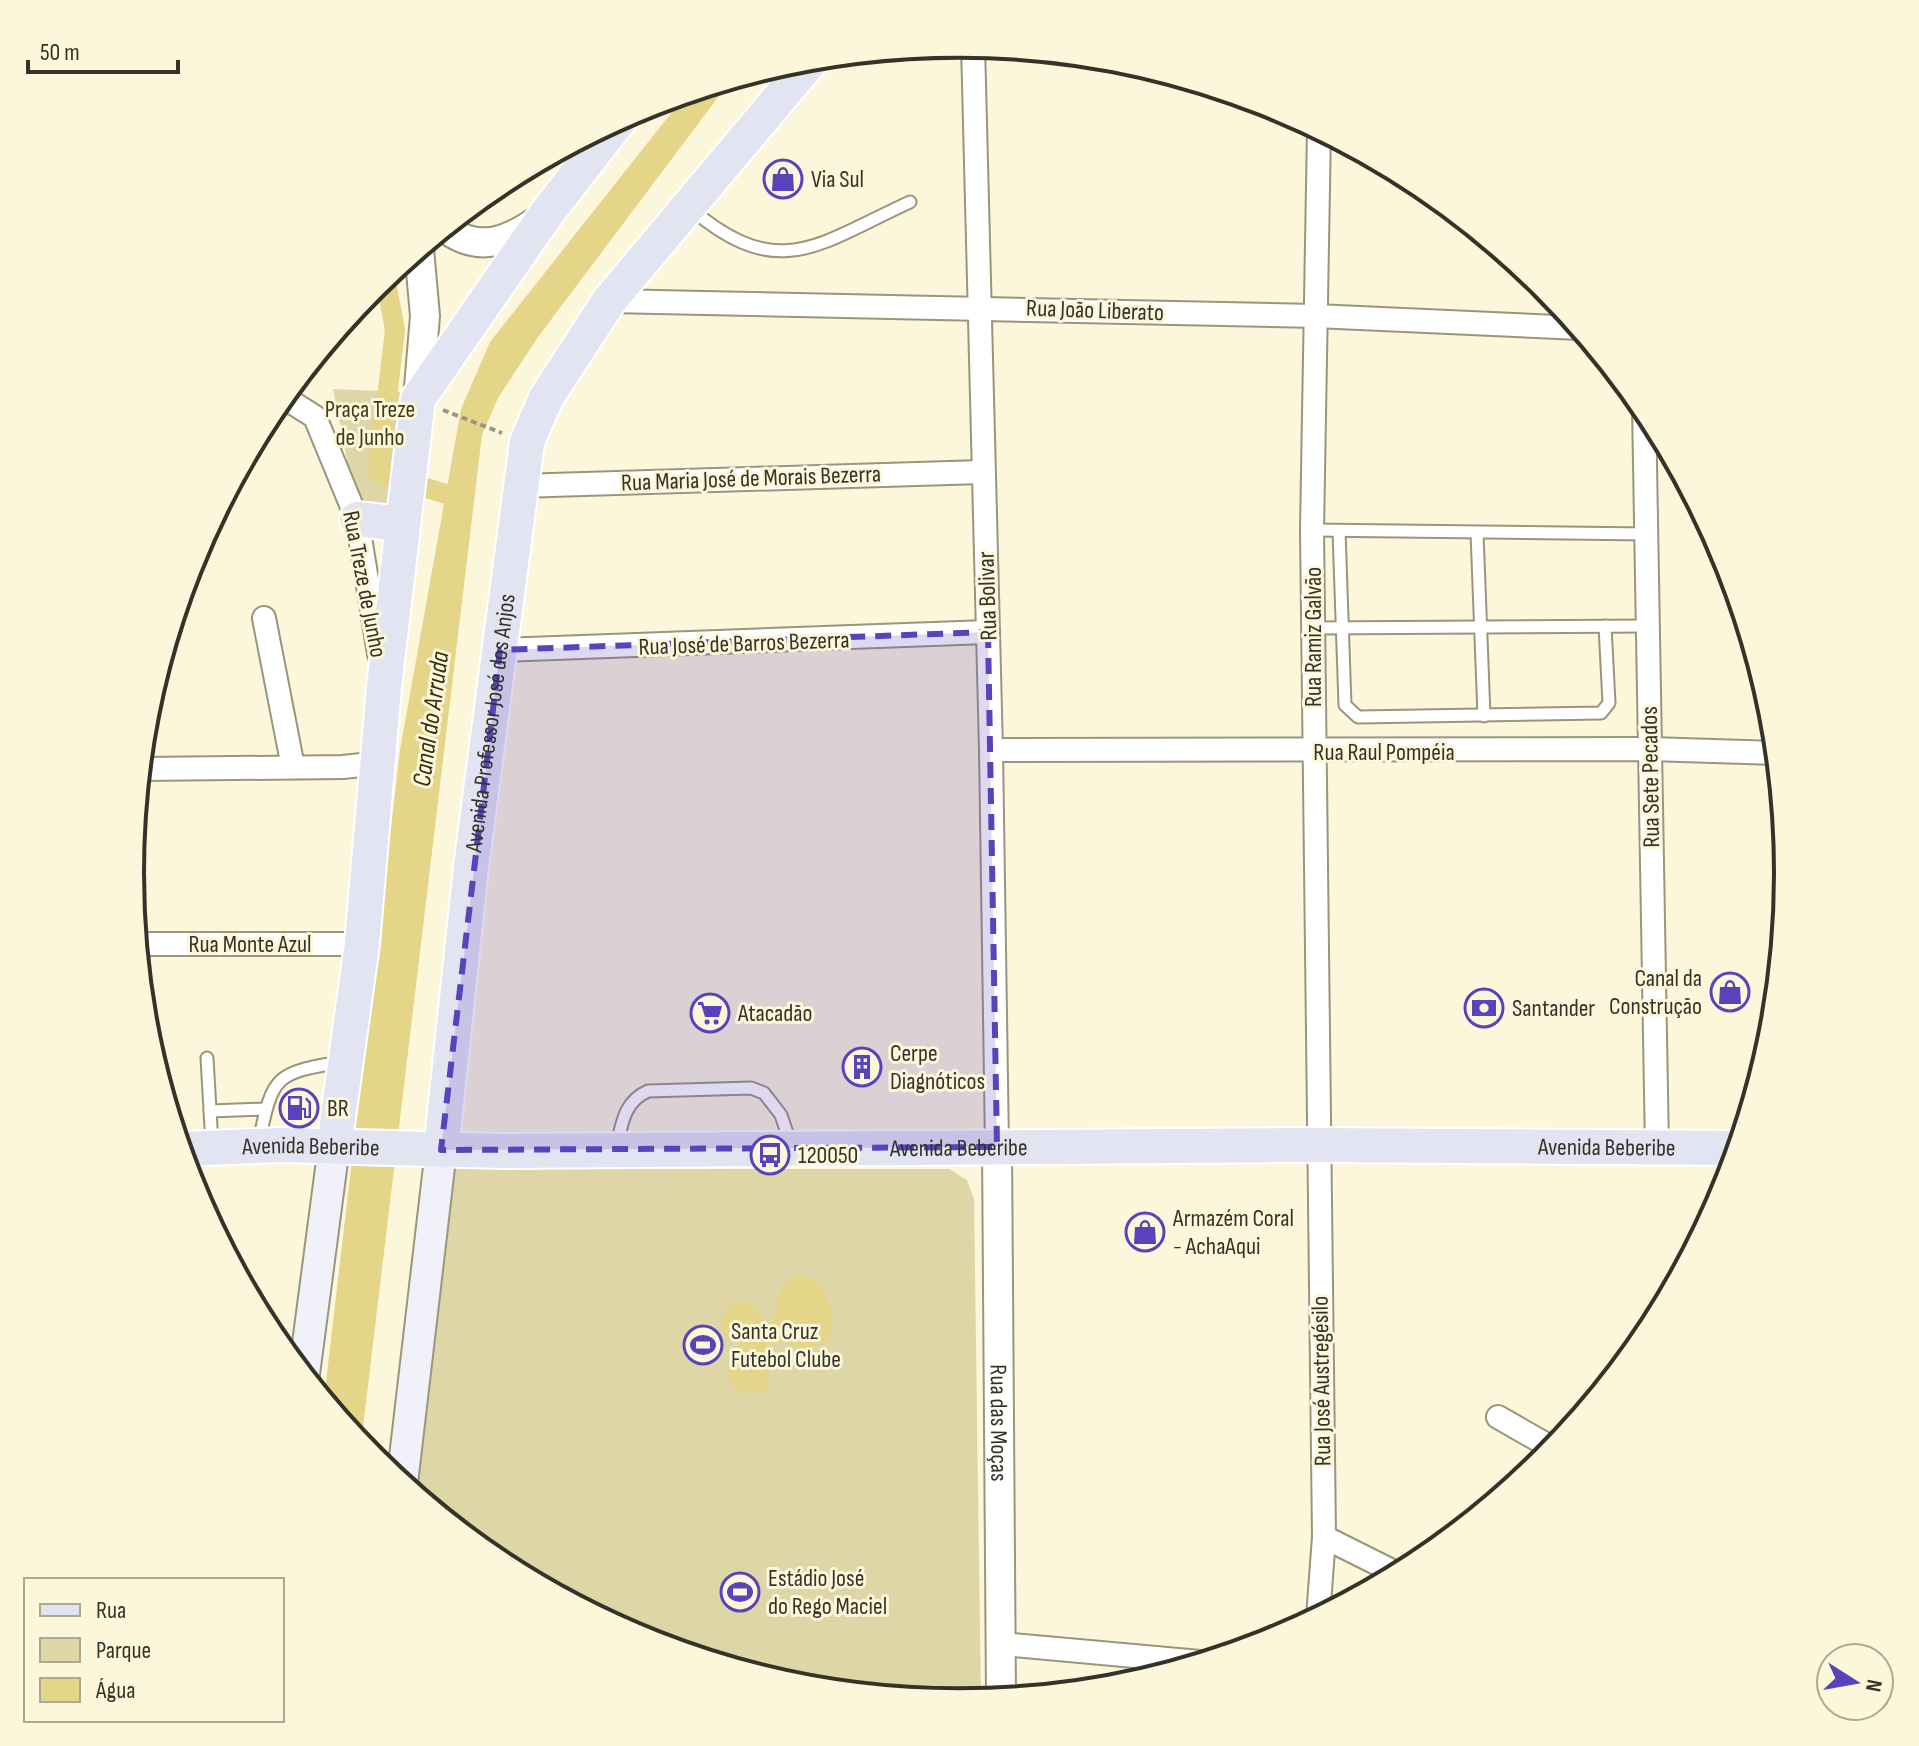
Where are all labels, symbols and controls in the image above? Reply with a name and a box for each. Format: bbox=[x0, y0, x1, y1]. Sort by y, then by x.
scale bar bbox=[28, 24, 178, 74]
text: 50 m bbox=[40, 38, 80, 67]
shop icon: Via Sul bbox=[762, 158, 804, 200]
place label: Via Sul bbox=[811, 165, 864, 194]
street label: Rua João Liberato bbox=[1026, 294, 1164, 327]
park label: Praça Treze de Junho bbox=[325, 395, 415, 452]
street label: Rua Maria José de Morais Bezerra bbox=[620, 459, 882, 498]
street label: Rua Treze de Junho bbox=[336, 508, 393, 660]
street label: Rua Bolivar bbox=[971, 551, 1004, 641]
street label: Rua Ramiz Galvão bbox=[1299, 567, 1328, 707]
street label: Avenida Professor José dos Anjos bbox=[459, 592, 522, 855]
street label: Rua José de Barros Bezerra bbox=[638, 625, 850, 662]
water label: Canal do Arruda bbox=[407, 649, 456, 789]
street label: Rua Sete Pecados bbox=[1635, 706, 1666, 848]
street label: Rua Raul Pompéia bbox=[1313, 738, 1455, 767]
street label: Rua Monte Azul bbox=[189, 930, 312, 959]
place label: Canal da Construção bbox=[1609, 964, 1702, 1021]
shop icon: Canal da Construção bbox=[1709, 971, 1751, 1013]
bank icon: Santander bbox=[1463, 987, 1505, 1029]
supermarket icon: Atacadão bbox=[689, 992, 731, 1034]
place label: Santander bbox=[1512, 994, 1595, 1023]
place label: Atacadão bbox=[737, 999, 813, 1028]
place label: Cerpe Diagnóticos bbox=[890, 1039, 985, 1096]
building icon: Cerpe Diagnóticos bbox=[841, 1046, 883, 1088]
fuel station icon: BR bbox=[278, 1087, 320, 1129]
place label: BR bbox=[327, 1094, 349, 1123]
street label: Avenida Beberibe bbox=[241, 1131, 380, 1163]
street label: Avenida Beberibe bbox=[889, 1133, 1028, 1163]
street label: Avenida Beberibe bbox=[1537, 1133, 1676, 1163]
bus stop icon: 120050 bbox=[749, 1134, 791, 1176]
place label: 120050 bbox=[798, 1141, 858, 1170]
place label: Armazém Coral - AchaAqui bbox=[1172, 1204, 1294, 1261]
shop icon: Armazém Coral - AchaAqui bbox=[1124, 1211, 1166, 1253]
street label: Rua José Austregésilo bbox=[1306, 1296, 1337, 1466]
place label: Santa Cruz Futebol Clube bbox=[731, 1317, 841, 1374]
sports icon: Santa Cruz Futebol Clube bbox=[682, 1324, 724, 1366]
street label: Rua das Moças bbox=[984, 1364, 1013, 1482]
place label: Estádio José do Rego Maciel bbox=[768, 1564, 887, 1621]
sports icon: Estádio José do Rego Maciel bbox=[719, 1571, 761, 1613]
legend bbox=[24, 1578, 284, 1722]
text: Rua bbox=[96, 1596, 126, 1625]
text: Parque bbox=[96, 1636, 151, 1665]
north arrow bbox=[1815, 1642, 1895, 1722]
text: Água bbox=[95, 1676, 135, 1705]
text: N bbox=[1859, 1677, 1888, 1694]

